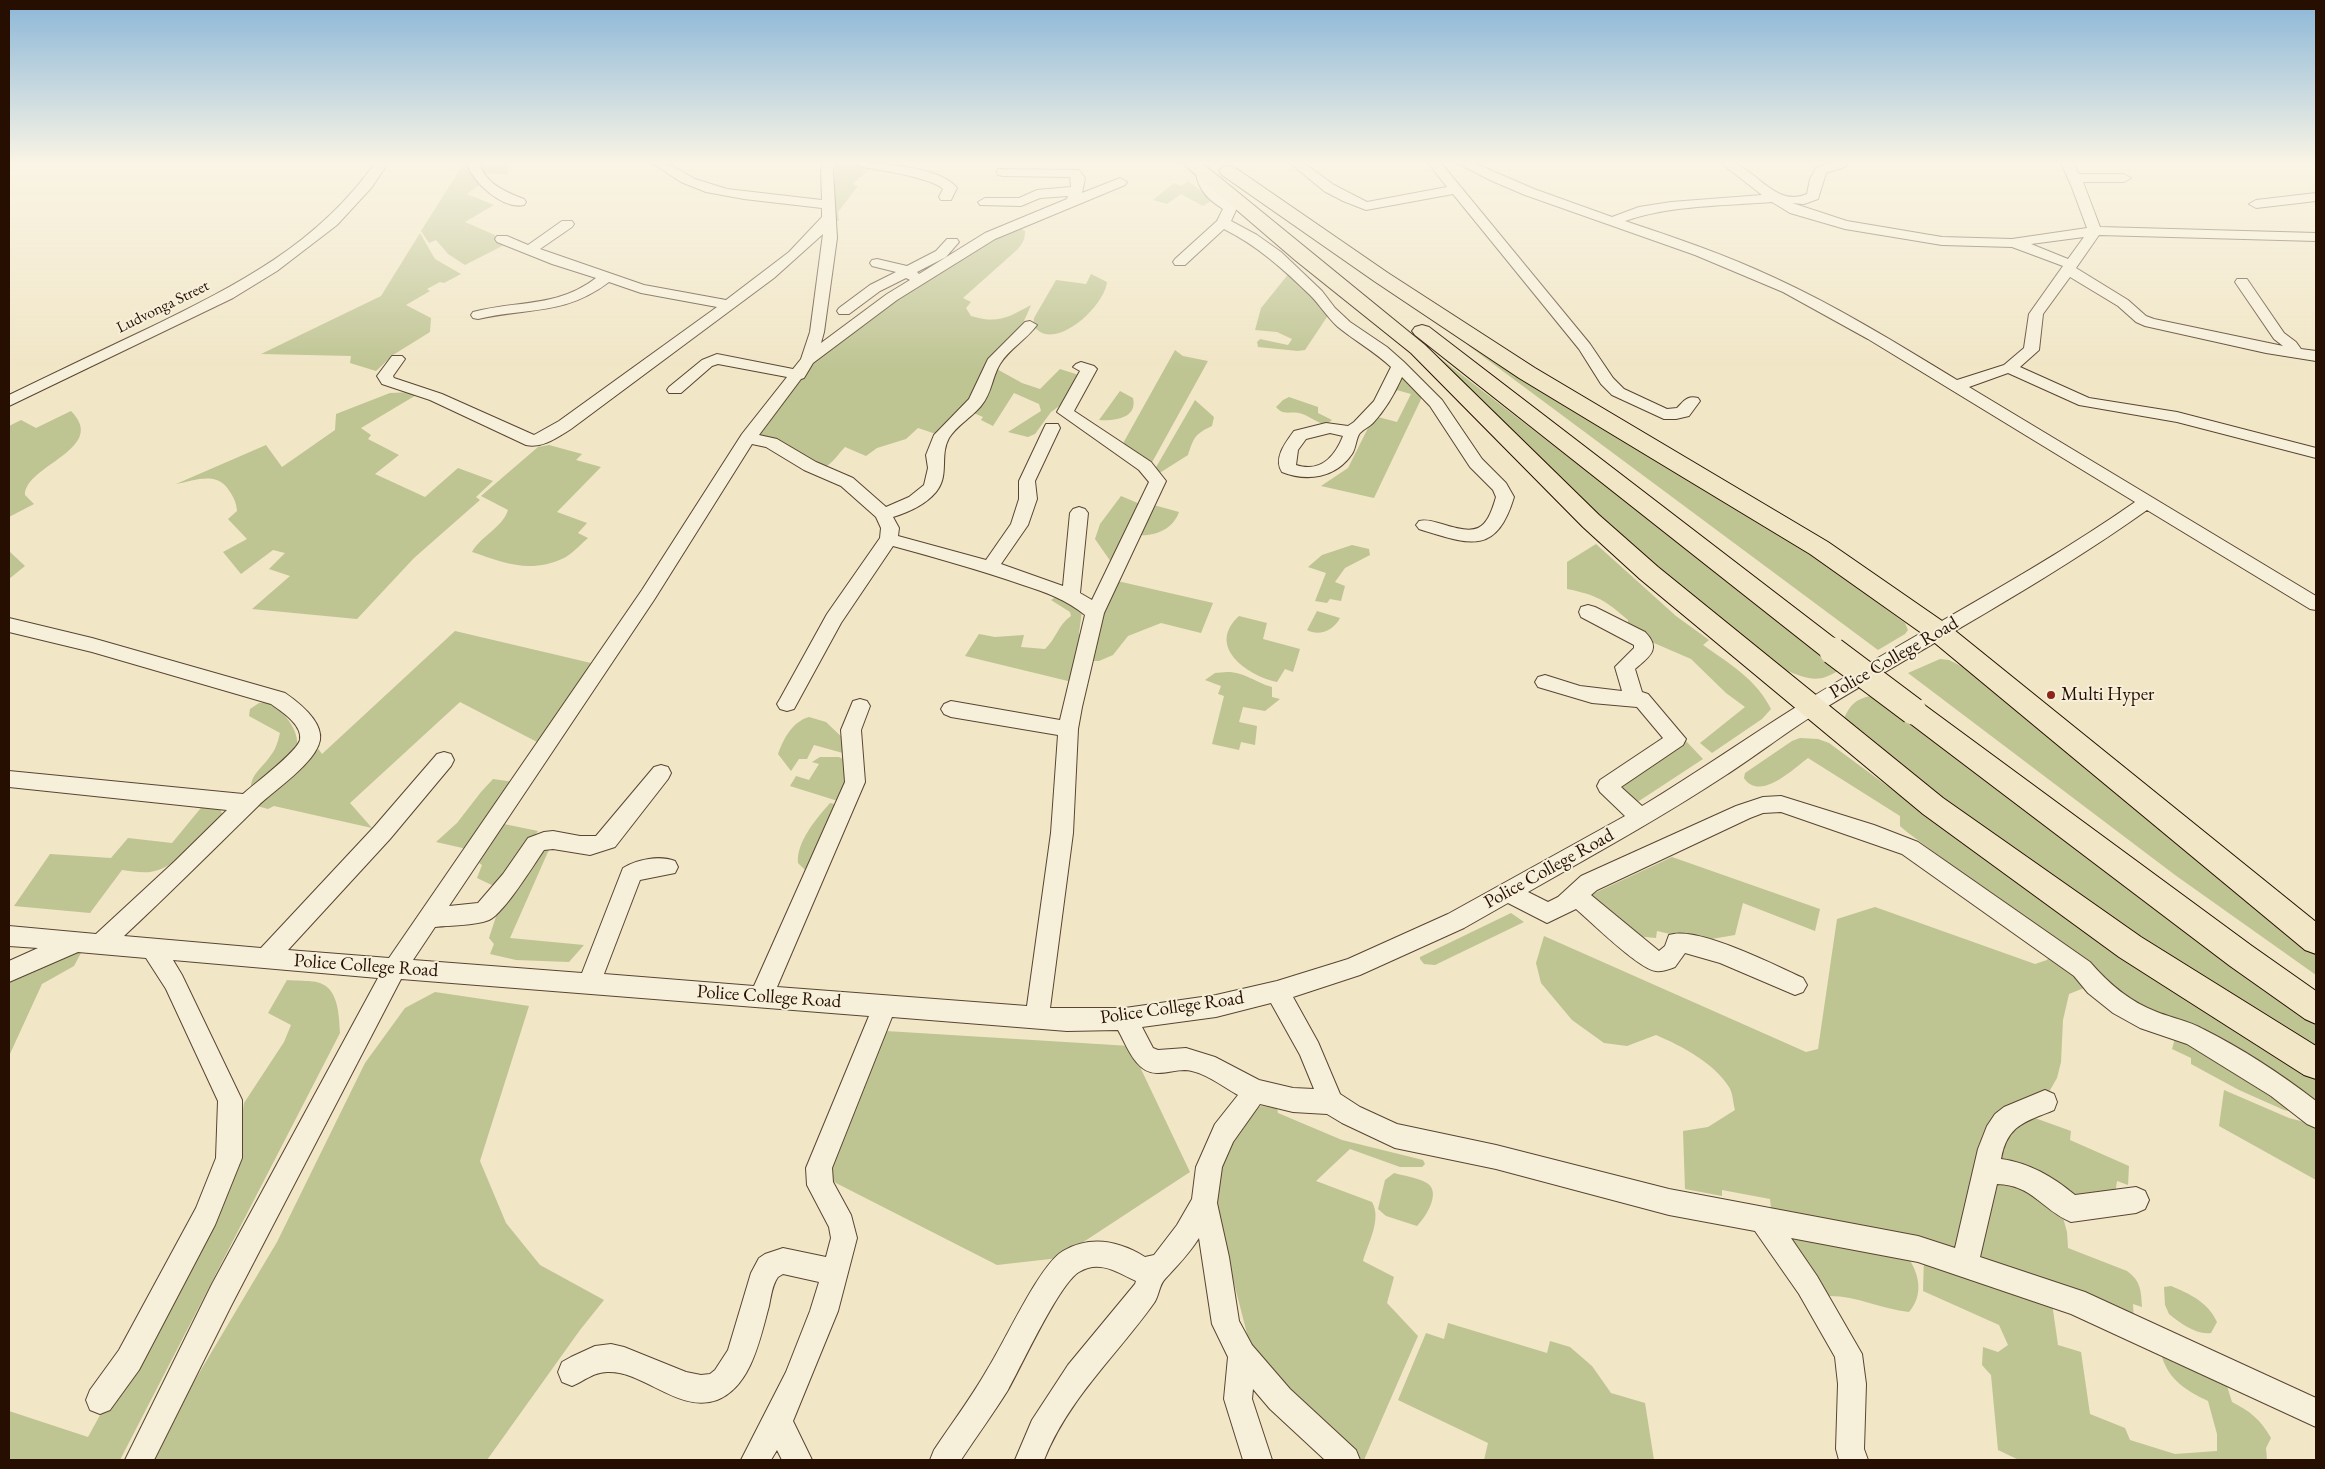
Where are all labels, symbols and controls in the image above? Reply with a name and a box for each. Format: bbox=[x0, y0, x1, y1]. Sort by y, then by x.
street label: Ludvonga Street bbox=[114, 276, 212, 338]
street label: Police College Road bbox=[1826, 612, 1962, 704]
place label: Multi Hyper bbox=[2061, 684, 2154, 706]
marker: Multi Hyper bbox=[2045, 689, 2057, 701]
street label: Police College Road bbox=[1480, 824, 1618, 914]
street label: Police College Road bbox=[293, 950, 439, 982]
street label: Police College Road bbox=[696, 981, 842, 1013]
street label: Police College Road bbox=[1099, 987, 1245, 1029]

